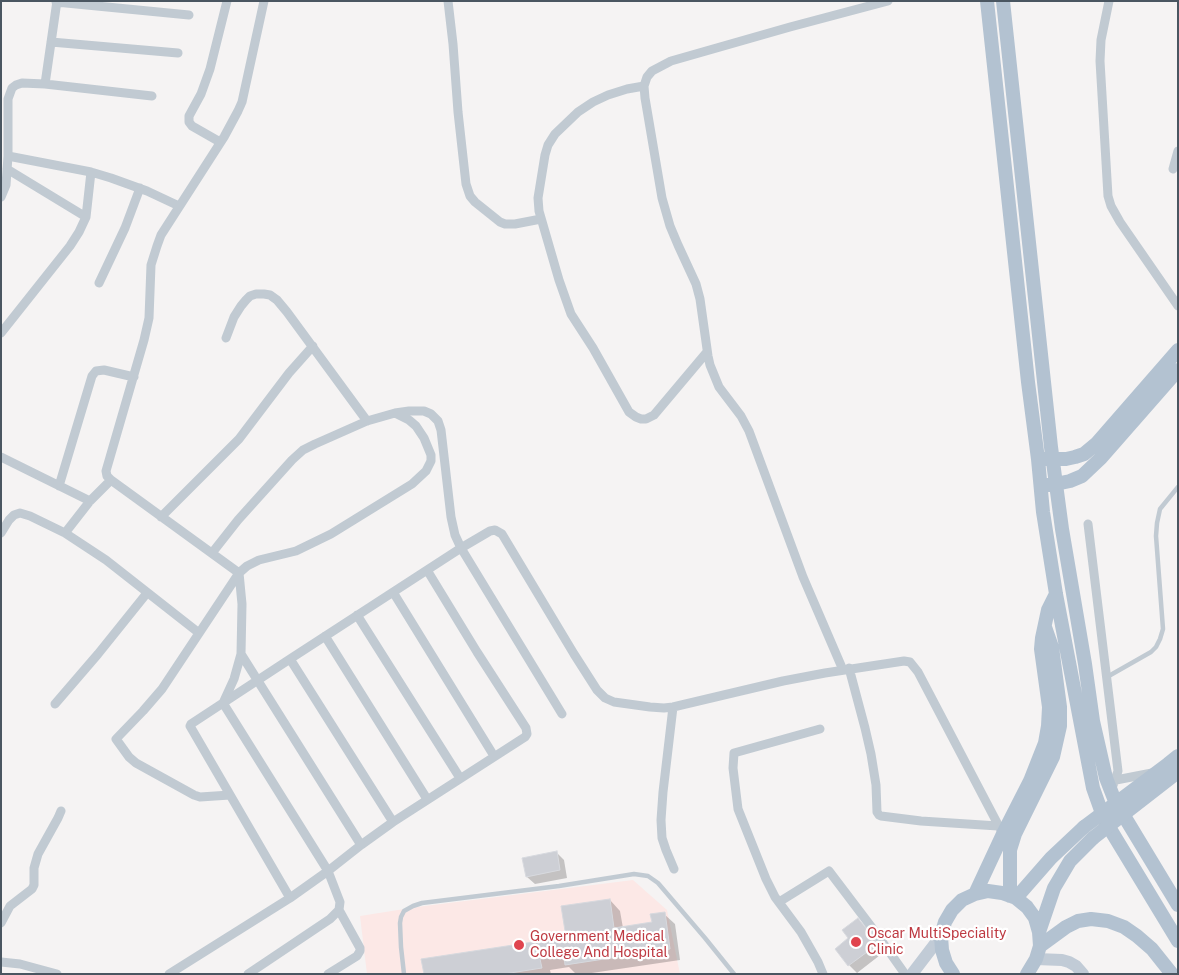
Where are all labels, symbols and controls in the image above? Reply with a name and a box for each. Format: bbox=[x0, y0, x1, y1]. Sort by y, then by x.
place label: Oscar MultiSpeciality Clinic bbox=[867, 926, 1007, 959]
place label: Government Medical College And Hospital bbox=[530, 929, 668, 962]
marker: Oscar MultiSpeciality Clinic bbox=[849, 935, 863, 949]
marker: Government Medical College And Hospital bbox=[512, 938, 526, 952]

